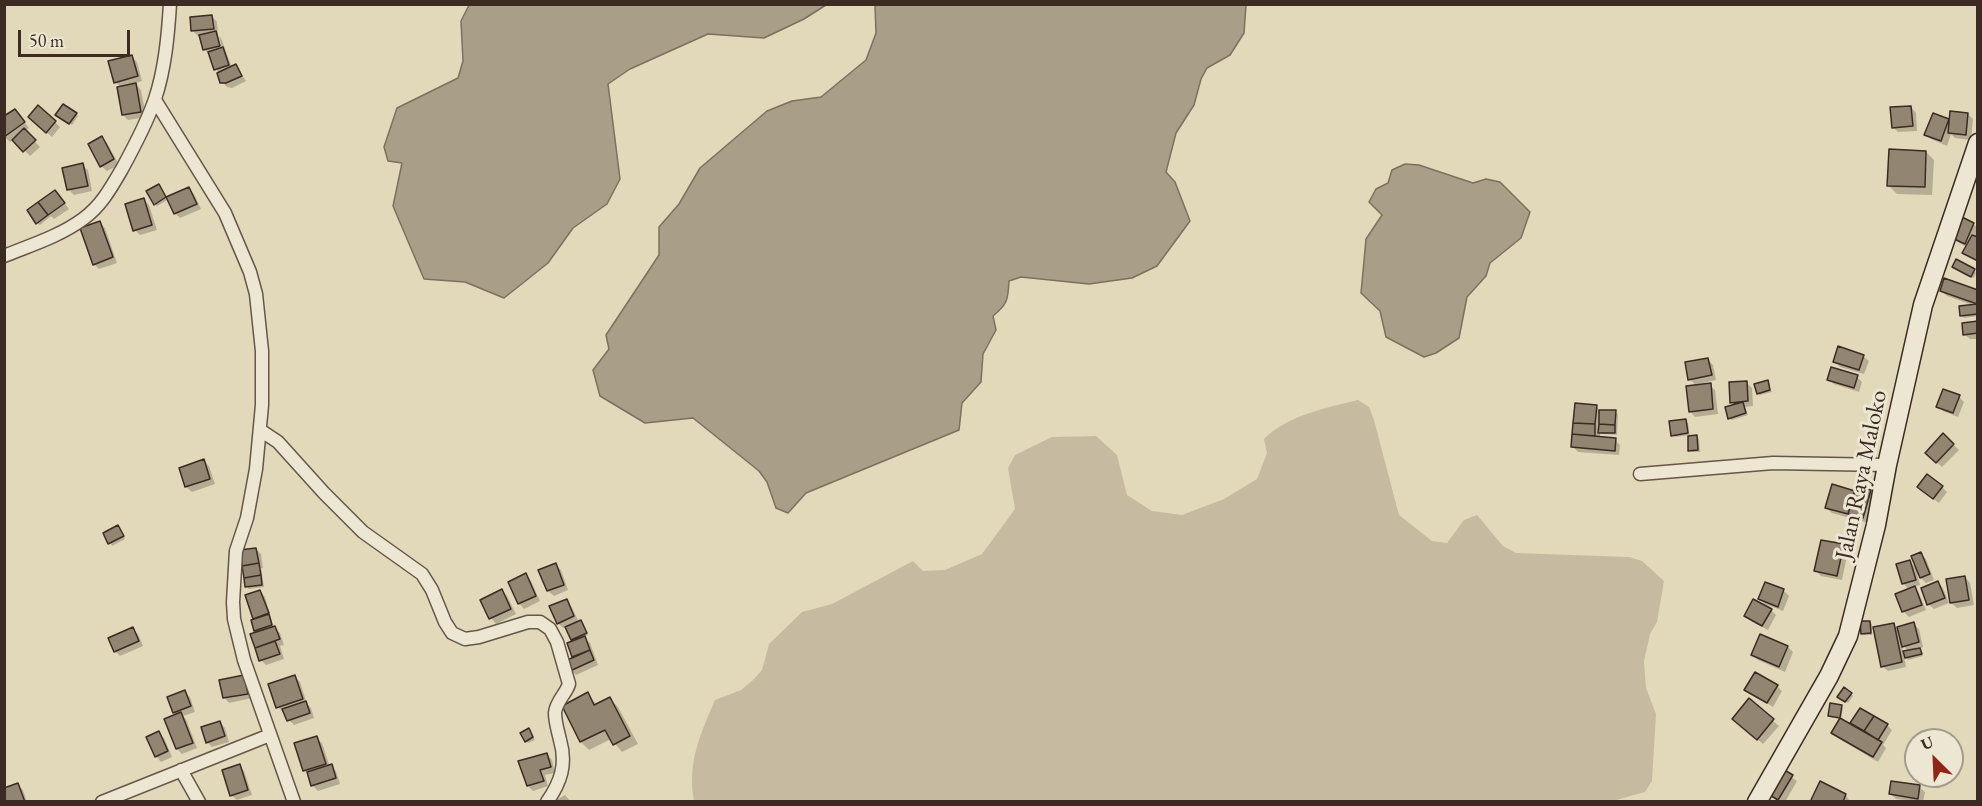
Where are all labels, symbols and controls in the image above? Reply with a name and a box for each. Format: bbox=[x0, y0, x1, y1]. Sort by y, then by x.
scale bar bbox=[21, 18, 134, 56]
text: 50 m bbox=[29, 29, 64, 52]
street label: Jalan Raya Maloko bbox=[1830, 388, 1894, 562]
north arrow bbox=[1904, 728, 1964, 788]
text: U bbox=[1918, 731, 1937, 755]

